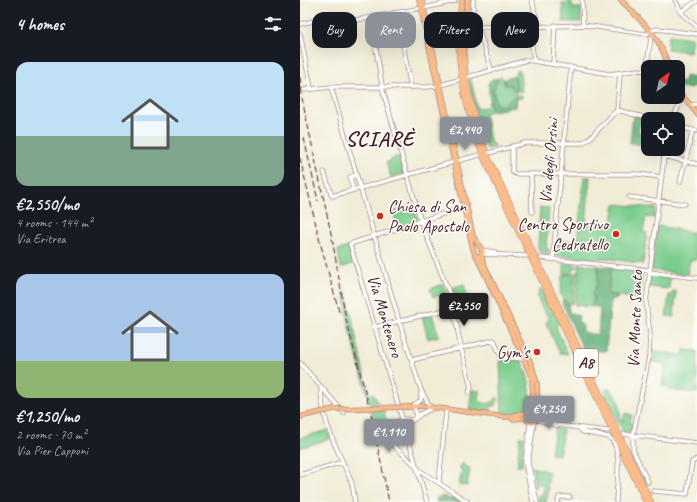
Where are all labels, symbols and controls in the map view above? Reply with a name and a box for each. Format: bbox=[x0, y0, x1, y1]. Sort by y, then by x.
chip: Buy bbox=[312, 12, 357, 48]
chip: Rent bbox=[365, 12, 416, 48]
chip: Filters bbox=[424, 12, 483, 48]
chip: New bbox=[491, 12, 539, 48]
icon: filters bbox=[262, 13, 284, 35]
text: 4 homes bbox=[16, 14, 64, 35]
north arrow bbox=[641, 60, 685, 104]
map controls bbox=[641, 60, 685, 156]
icon: home bbox=[114, 88, 186, 160]
button: locate bbox=[641, 112, 685, 156]
street label: Via degli Orsini bbox=[535, 115, 563, 204]
pin: €2,440 bbox=[432, 117, 498, 151]
text: €2,440 bbox=[449, 122, 481, 138]
district label: SCIARÈ bbox=[346, 126, 416, 152]
text: €2,550/mo bbox=[16, 194, 79, 215]
place label: Chiesa di San Paolo Apostolo bbox=[388, 196, 470, 237]
marker: Chiesa di San Paolo Apostolo bbox=[375, 211, 385, 221]
place label: Centro Sportivo Cedratello bbox=[518, 214, 610, 255]
text: 4 rooms · 144 m² bbox=[16, 215, 92, 231]
marker: Centro Sportivo Cedratello bbox=[611, 229, 621, 239]
text: Via Eritrea bbox=[16, 231, 66, 247]
street label: Via Monte Santo bbox=[623, 269, 647, 368]
street label: Via Montenero bbox=[363, 272, 408, 361]
pin: €2,550 bbox=[431, 293, 497, 327]
text: €2,550 bbox=[448, 298, 480, 314]
icon: home bbox=[114, 300, 186, 372]
place label: Gym's bbox=[497, 342, 531, 363]
marker: Gym's bbox=[532, 347, 542, 357]
road number: A8 bbox=[574, 349, 598, 377]
pin: €1,250 bbox=[516, 396, 582, 430]
text: €1,250 bbox=[533, 401, 565, 417]
text: €1,250/mo bbox=[16, 406, 79, 427]
pin: €1,110 bbox=[356, 419, 422, 453]
text: €1,110 bbox=[373, 424, 405, 440]
text: 2 rooms · 70 m² bbox=[16, 427, 86, 443]
text: Via Pier Capponi bbox=[16, 443, 88, 459]

